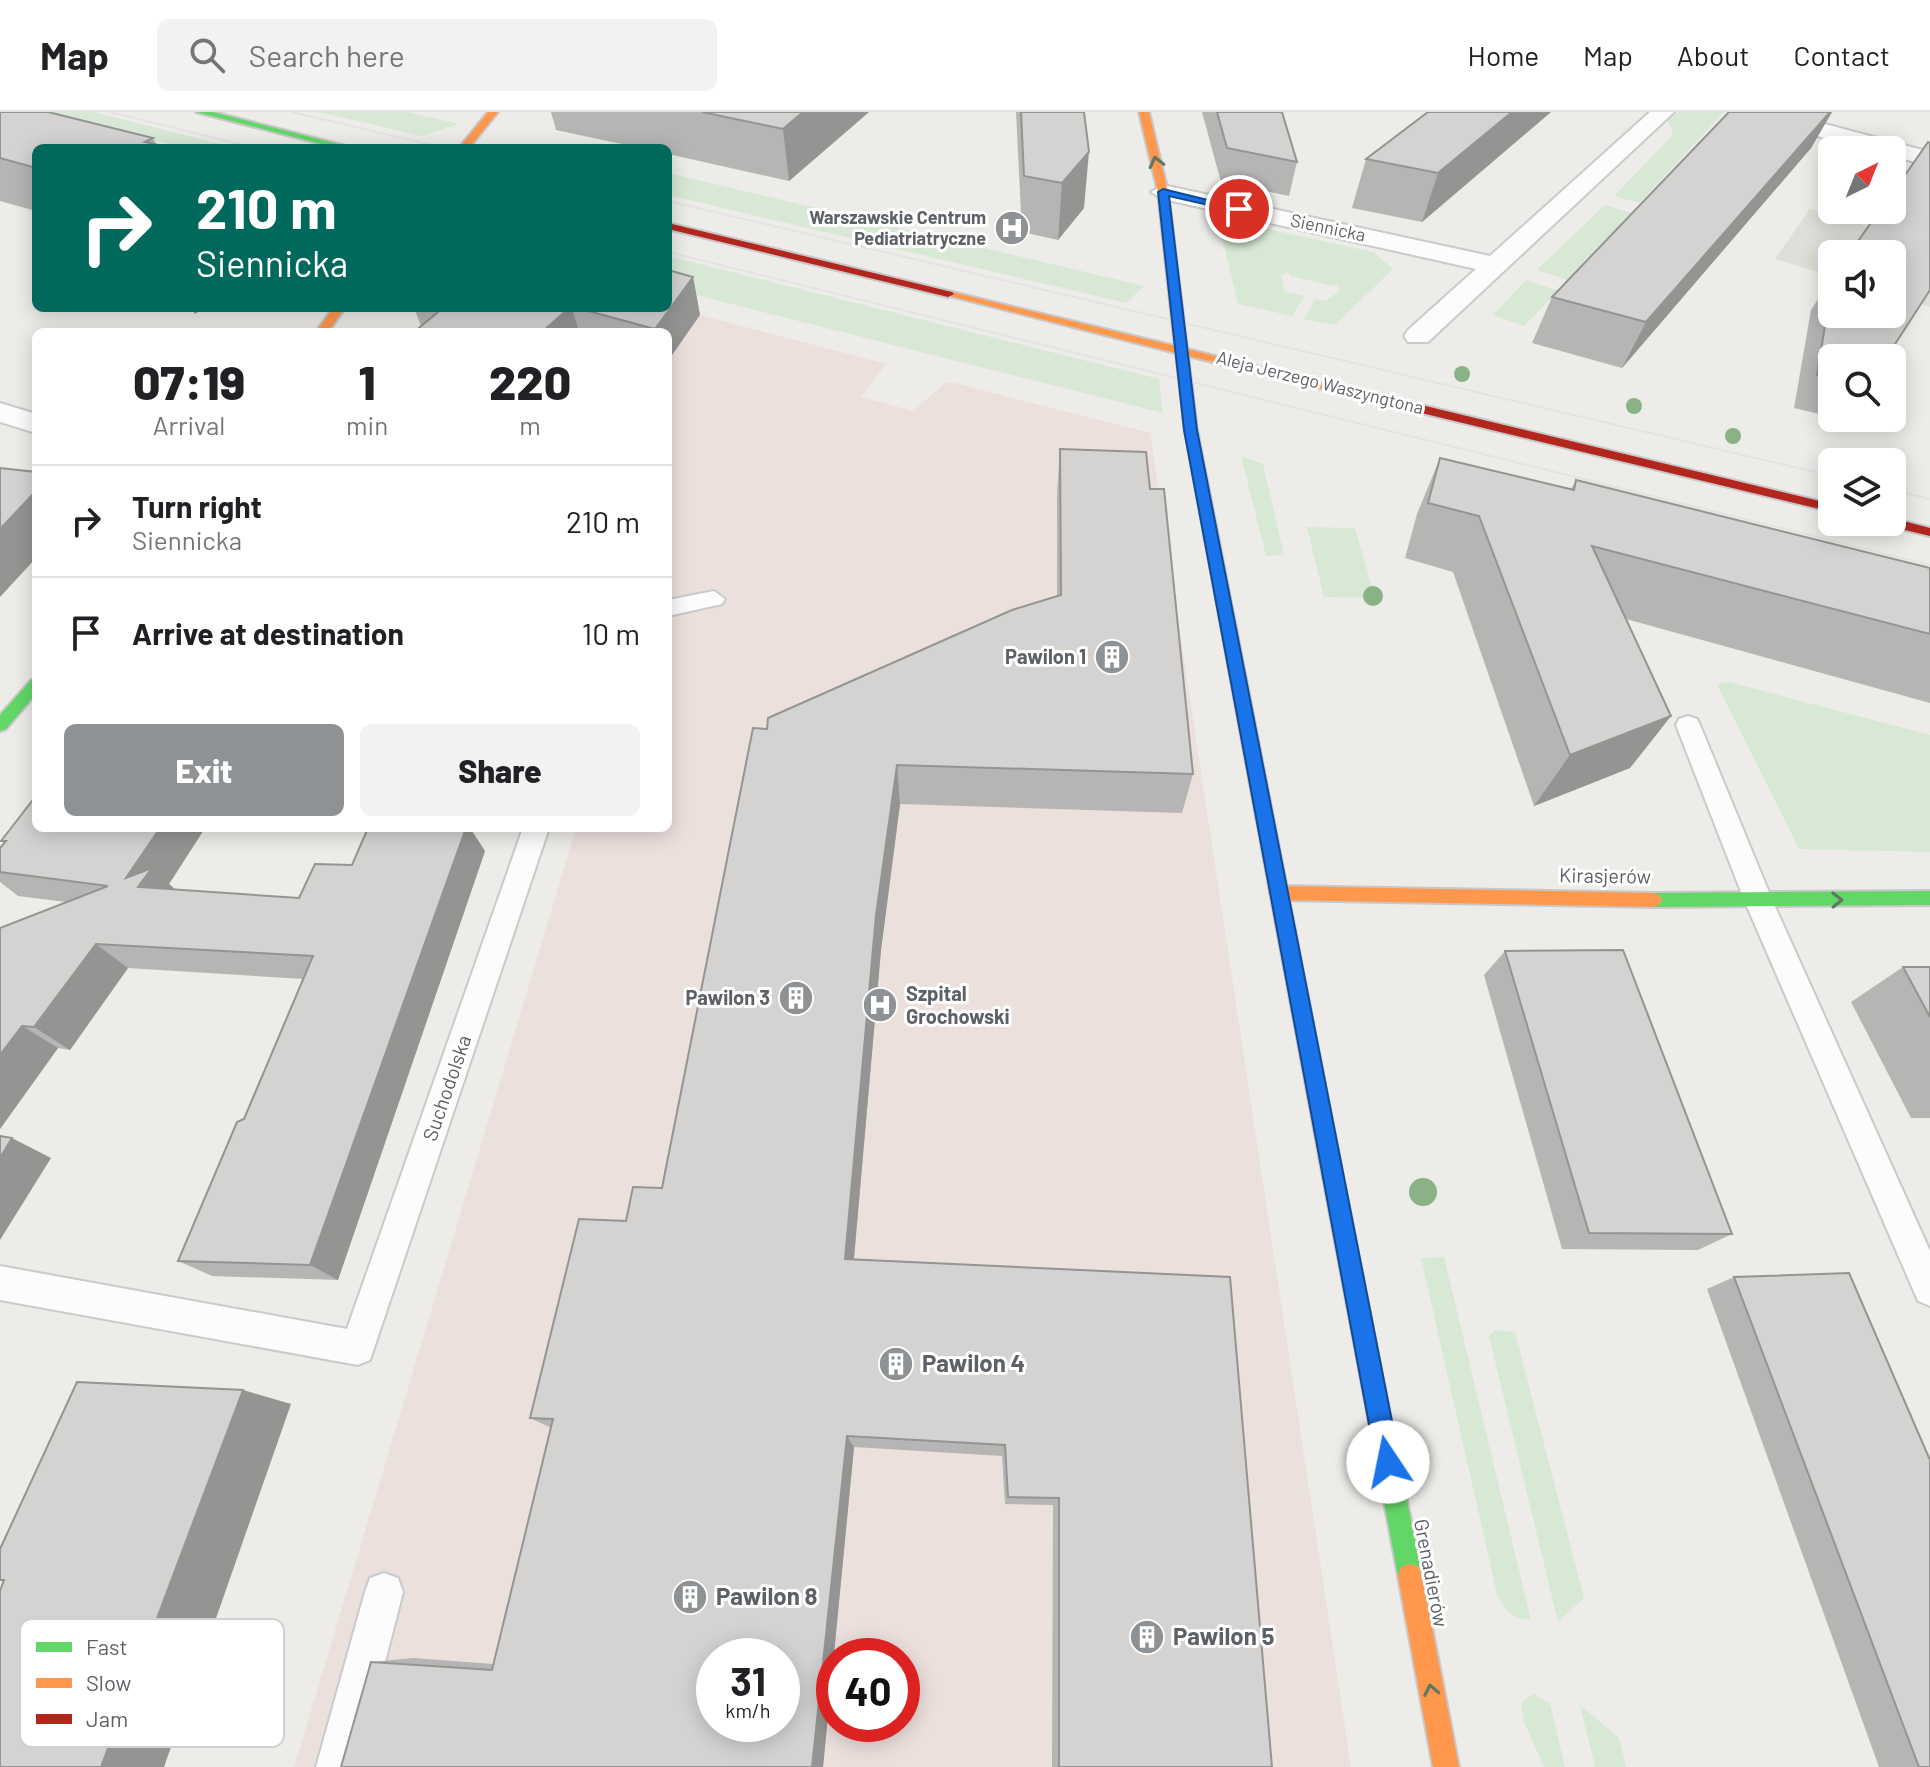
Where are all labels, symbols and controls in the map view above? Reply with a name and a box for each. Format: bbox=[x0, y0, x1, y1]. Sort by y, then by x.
search box bbox=[157, 19, 717, 91]
text: Map bbox=[40, 32, 109, 78]
icon: search bbox=[185, 33, 229, 77]
text: Search here bbox=[249, 37, 405, 73]
text: Home bbox=[1468, 38, 1539, 72]
text: Map bbox=[1583, 38, 1633, 72]
text: About bbox=[1677, 38, 1749, 72]
text: Contact bbox=[1793, 38, 1890, 72]
north arrow bbox=[1818, 136, 1906, 224]
map controls bbox=[1818, 136, 1906, 536]
one-way arrow bbox=[1148, 155, 1165, 169]
text: 210 m bbox=[196, 173, 337, 240]
pin bbox=[1205, 175, 1273, 243]
icon: right bbox=[64, 176, 168, 280]
icon: arrive bbox=[1217, 187, 1261, 231]
place label: Warszawskie Centrum Pediatriatryczne bbox=[809, 206, 986, 249]
street label: Siennicka bbox=[1289, 208, 1368, 246]
hospital icon: Warszawskie Centrum Pediatriatryczne bbox=[993, 209, 1031, 247]
button: sound bbox=[1818, 240, 1906, 328]
text: Siennicka bbox=[196, 241, 348, 284]
button: search bbox=[1818, 344, 1906, 432]
street label: Aleja Jerzego Waszyngtona bbox=[1214, 346, 1426, 418]
text: 07:19 bbox=[133, 352, 245, 410]
text: 1 bbox=[359, 352, 376, 410]
text: 220 bbox=[489, 352, 571, 410]
text: Arrival bbox=[153, 409, 225, 440]
text: min bbox=[346, 409, 388, 440]
text: m bbox=[519, 409, 541, 440]
button: layers bbox=[1818, 448, 1906, 536]
text: Turn right bbox=[132, 488, 262, 524]
icon: right bbox=[64, 499, 108, 543]
text: 210 m bbox=[566, 503, 640, 539]
text: Siennicka bbox=[132, 524, 242, 555]
icon: arrive bbox=[64, 611, 108, 655]
text: Arrive at destination bbox=[132, 615, 404, 651]
text: 10 m bbox=[582, 615, 640, 651]
building icon: Pawilon 1 bbox=[1093, 638, 1131, 676]
place label: Pawilon 1 bbox=[1005, 644, 1086, 668]
button: Exit bbox=[64, 724, 344, 816]
button: Share bbox=[360, 724, 640, 816]
street label: Kirasjerów bbox=[1559, 862, 1651, 888]
one-way arrow bbox=[1831, 892, 1844, 909]
building icon: Pawilon 3 bbox=[777, 979, 815, 1017]
place label: Szpital Grochowski bbox=[906, 981, 1010, 1028]
place label: Pawilon 3 bbox=[685, 985, 770, 1009]
hospital icon: Szpital Grochowski bbox=[861, 986, 899, 1024]
street label: Suchodolska bbox=[417, 1032, 475, 1144]
building icon: Pawilon 4 bbox=[877, 1345, 915, 1383]
place label: Pawilon 4 bbox=[922, 1348, 1025, 1377]
position arrow bbox=[1346, 1420, 1430, 1504]
street label: Grenadierów bbox=[1410, 1517, 1454, 1629]
building icon: Pawilon 8 bbox=[671, 1578, 709, 1616]
place label: Pawilon 8 bbox=[716, 1581, 818, 1610]
building icon: Pawilon 5 bbox=[1128, 1618, 1166, 1656]
legend bbox=[20, 1619, 284, 1747]
place label: Pawilon 5 bbox=[1173, 1621, 1275, 1650]
text: Fast bbox=[86, 1633, 128, 1659]
speed limit sign: 40 bbox=[816, 1638, 920, 1742]
text: 31 bbox=[730, 1656, 766, 1704]
text: Slow bbox=[86, 1669, 131, 1695]
one-way arrow bbox=[1423, 1684, 1440, 1698]
text: km/h bbox=[725, 1698, 771, 1722]
text: Jam bbox=[86, 1705, 128, 1731]

